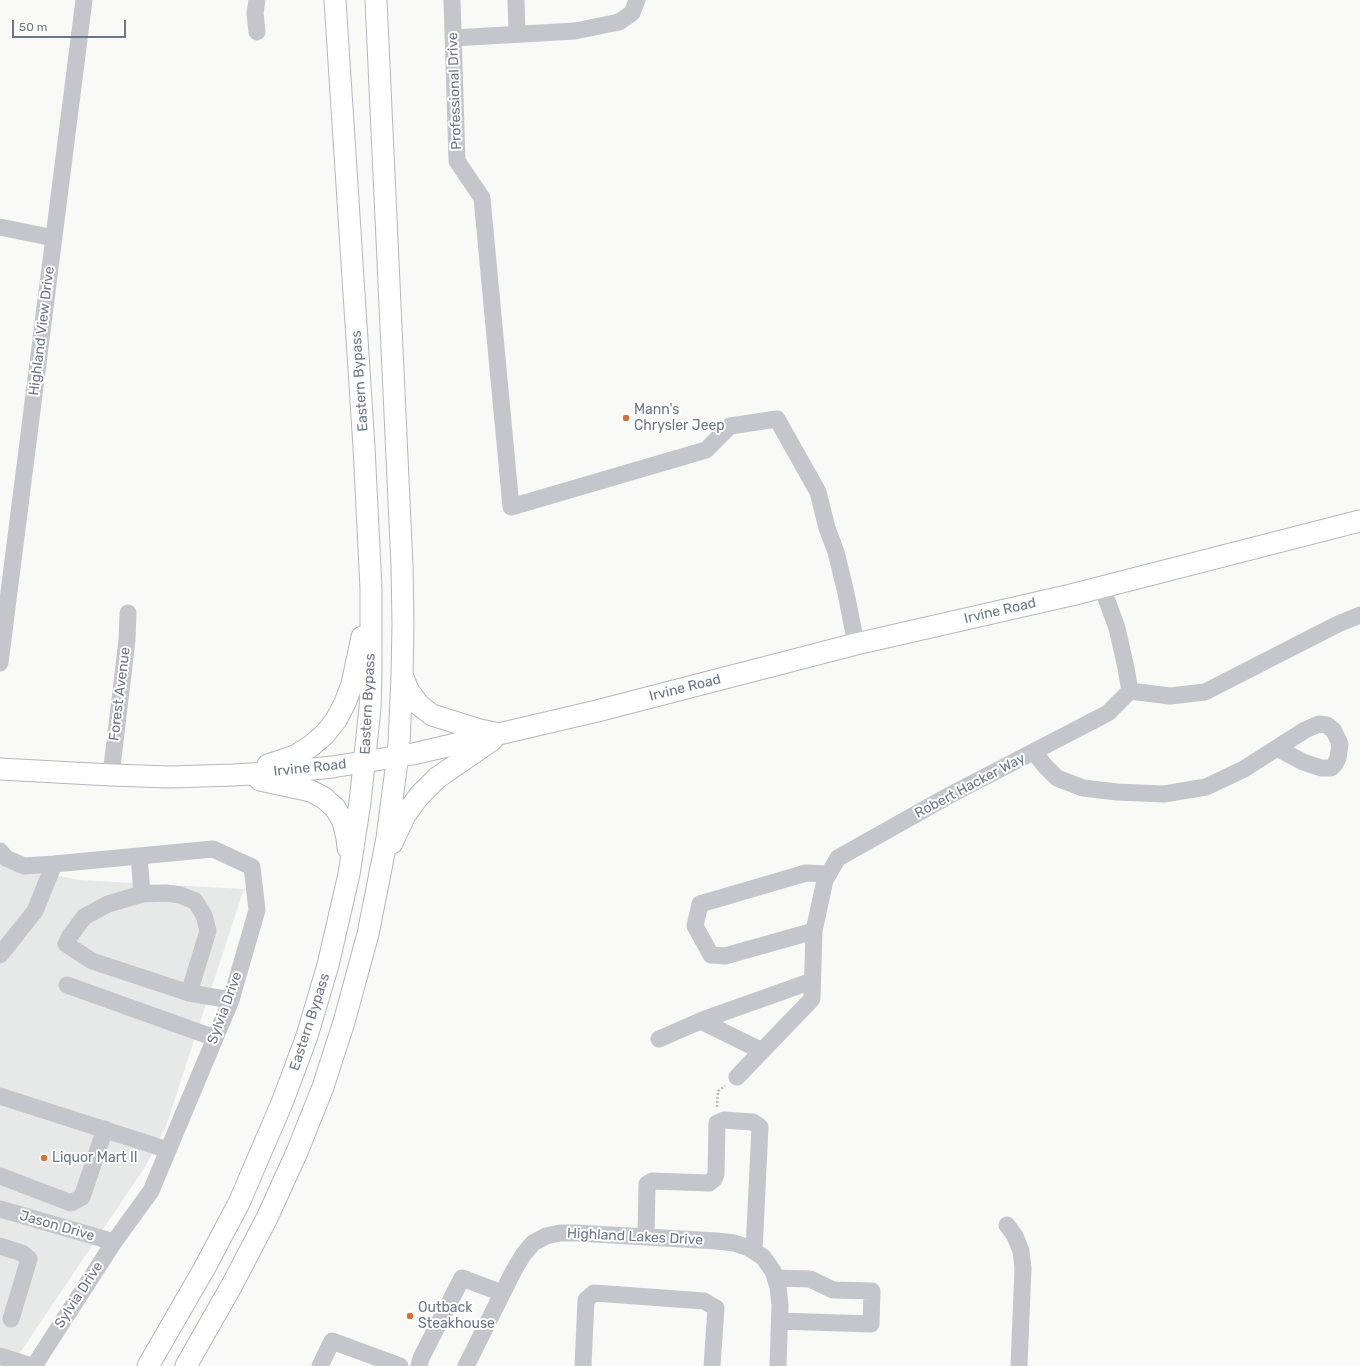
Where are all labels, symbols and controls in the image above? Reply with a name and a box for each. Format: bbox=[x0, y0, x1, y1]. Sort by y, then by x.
scale bar bbox=[14, 12, 128, 38]
text: 50 m bbox=[19, 20, 47, 34]
street label: Professional Drive bbox=[445, 32, 465, 150]
street label: Highland View Drive bbox=[26, 265, 58, 397]
street label: Eastern Bypass bbox=[348, 330, 372, 432]
place label: Mann's Chrysler Jeep bbox=[634, 402, 725, 434]
marker: Mann's Chrysler Jeep bbox=[621, 413, 631, 423]
street label: Irvine Road bbox=[962, 595, 1038, 627]
street label: Forest Avenue bbox=[106, 646, 134, 742]
street label: Eastern Bypass bbox=[357, 653, 379, 755]
street label: Irvine Road bbox=[647, 671, 723, 705]
street label: Robert Hacker Way bbox=[912, 750, 1028, 822]
street label: Irvine Road bbox=[273, 756, 347, 780]
street label: Sylvia Drive bbox=[204, 970, 246, 1046]
street label: Eastern Bypass bbox=[286, 971, 334, 1073]
place label: Liquor Mart II bbox=[52, 1150, 138, 1166]
marker: Liquor Mart II bbox=[39, 1153, 49, 1163]
street label: Jason Drive bbox=[18, 1207, 96, 1245]
street label: Highland Lakes Drive bbox=[567, 1225, 703, 1249]
street label: Sylvia Drive bbox=[51, 1259, 107, 1331]
place label: Outback Steakhouse bbox=[418, 1300, 495, 1332]
marker: Outback Steakhouse bbox=[405, 1311, 415, 1321]

